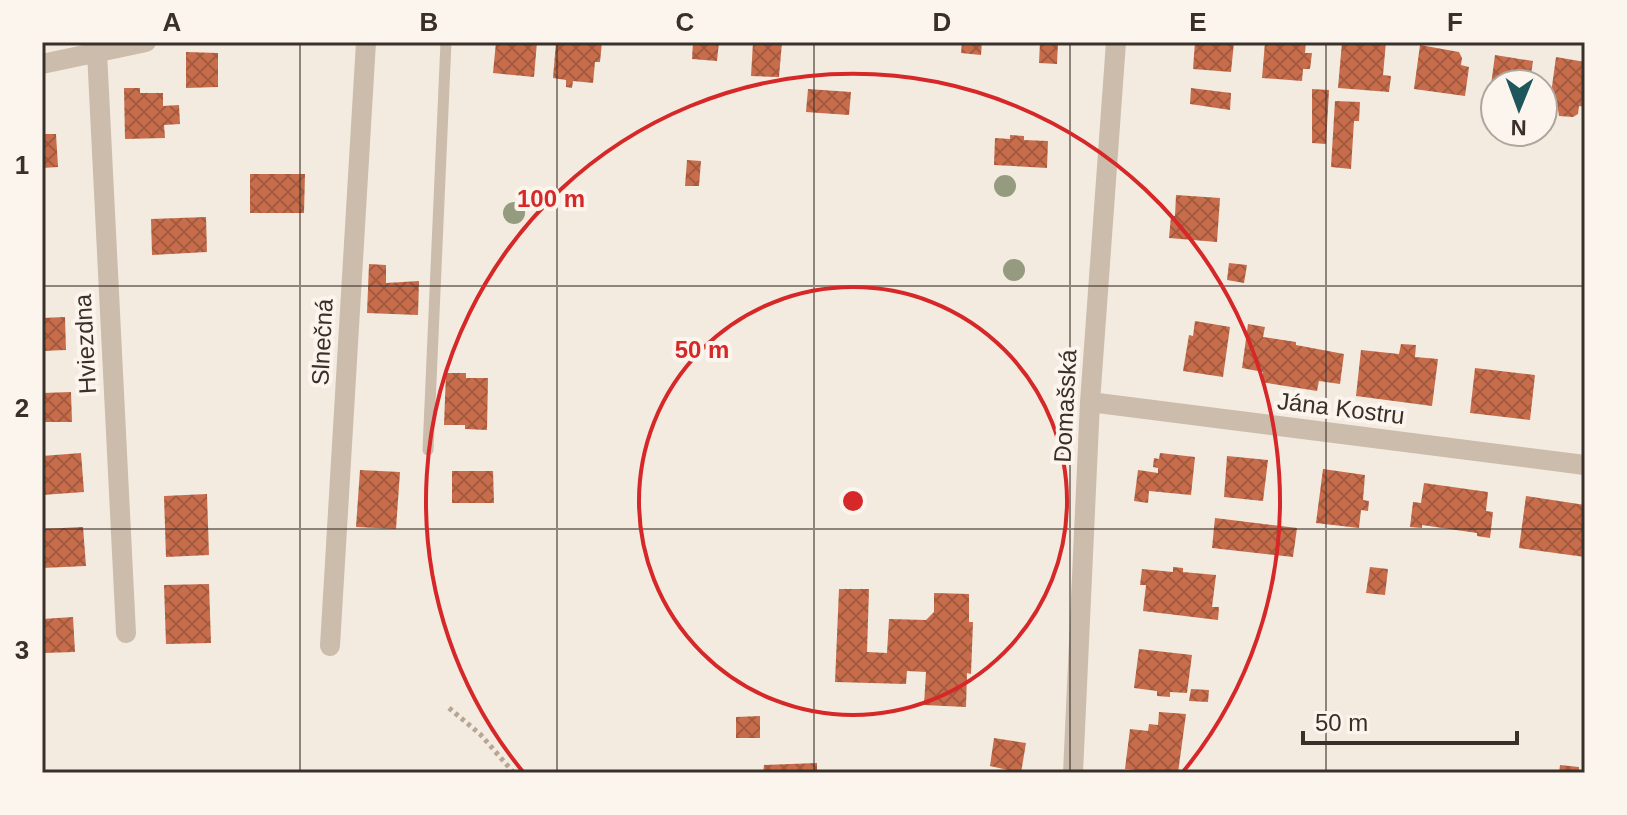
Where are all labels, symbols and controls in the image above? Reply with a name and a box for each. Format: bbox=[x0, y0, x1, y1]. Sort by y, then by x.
text: A bbox=[163, 7, 182, 37]
text: B bbox=[420, 7, 438, 37]
text: C bbox=[676, 7, 695, 37]
text: D bbox=[933, 7, 951, 37]
text: E bbox=[1189, 7, 1207, 37]
text: F bbox=[1447, 7, 1463, 37]
north arrow bbox=[1479, 68, 1559, 148]
text: N bbox=[1510, 115, 1527, 140]
text: 1 bbox=[15, 150, 29, 180]
text: 100 m bbox=[517, 185, 585, 212]
street label: Hviezdna bbox=[69, 293, 101, 395]
street label: Slnečná bbox=[306, 297, 338, 386]
text: 50 m bbox=[675, 336, 729, 363]
street label: Domašská bbox=[1049, 348, 1081, 463]
street label: Jána Kostru bbox=[1276, 387, 1406, 429]
text: 2 bbox=[15, 393, 29, 423]
centre of rings bbox=[839, 487, 867, 515]
text: 3 bbox=[15, 635, 29, 665]
scale bar bbox=[1303, 695, 1517, 745]
text: 50 m bbox=[1315, 709, 1368, 736]

